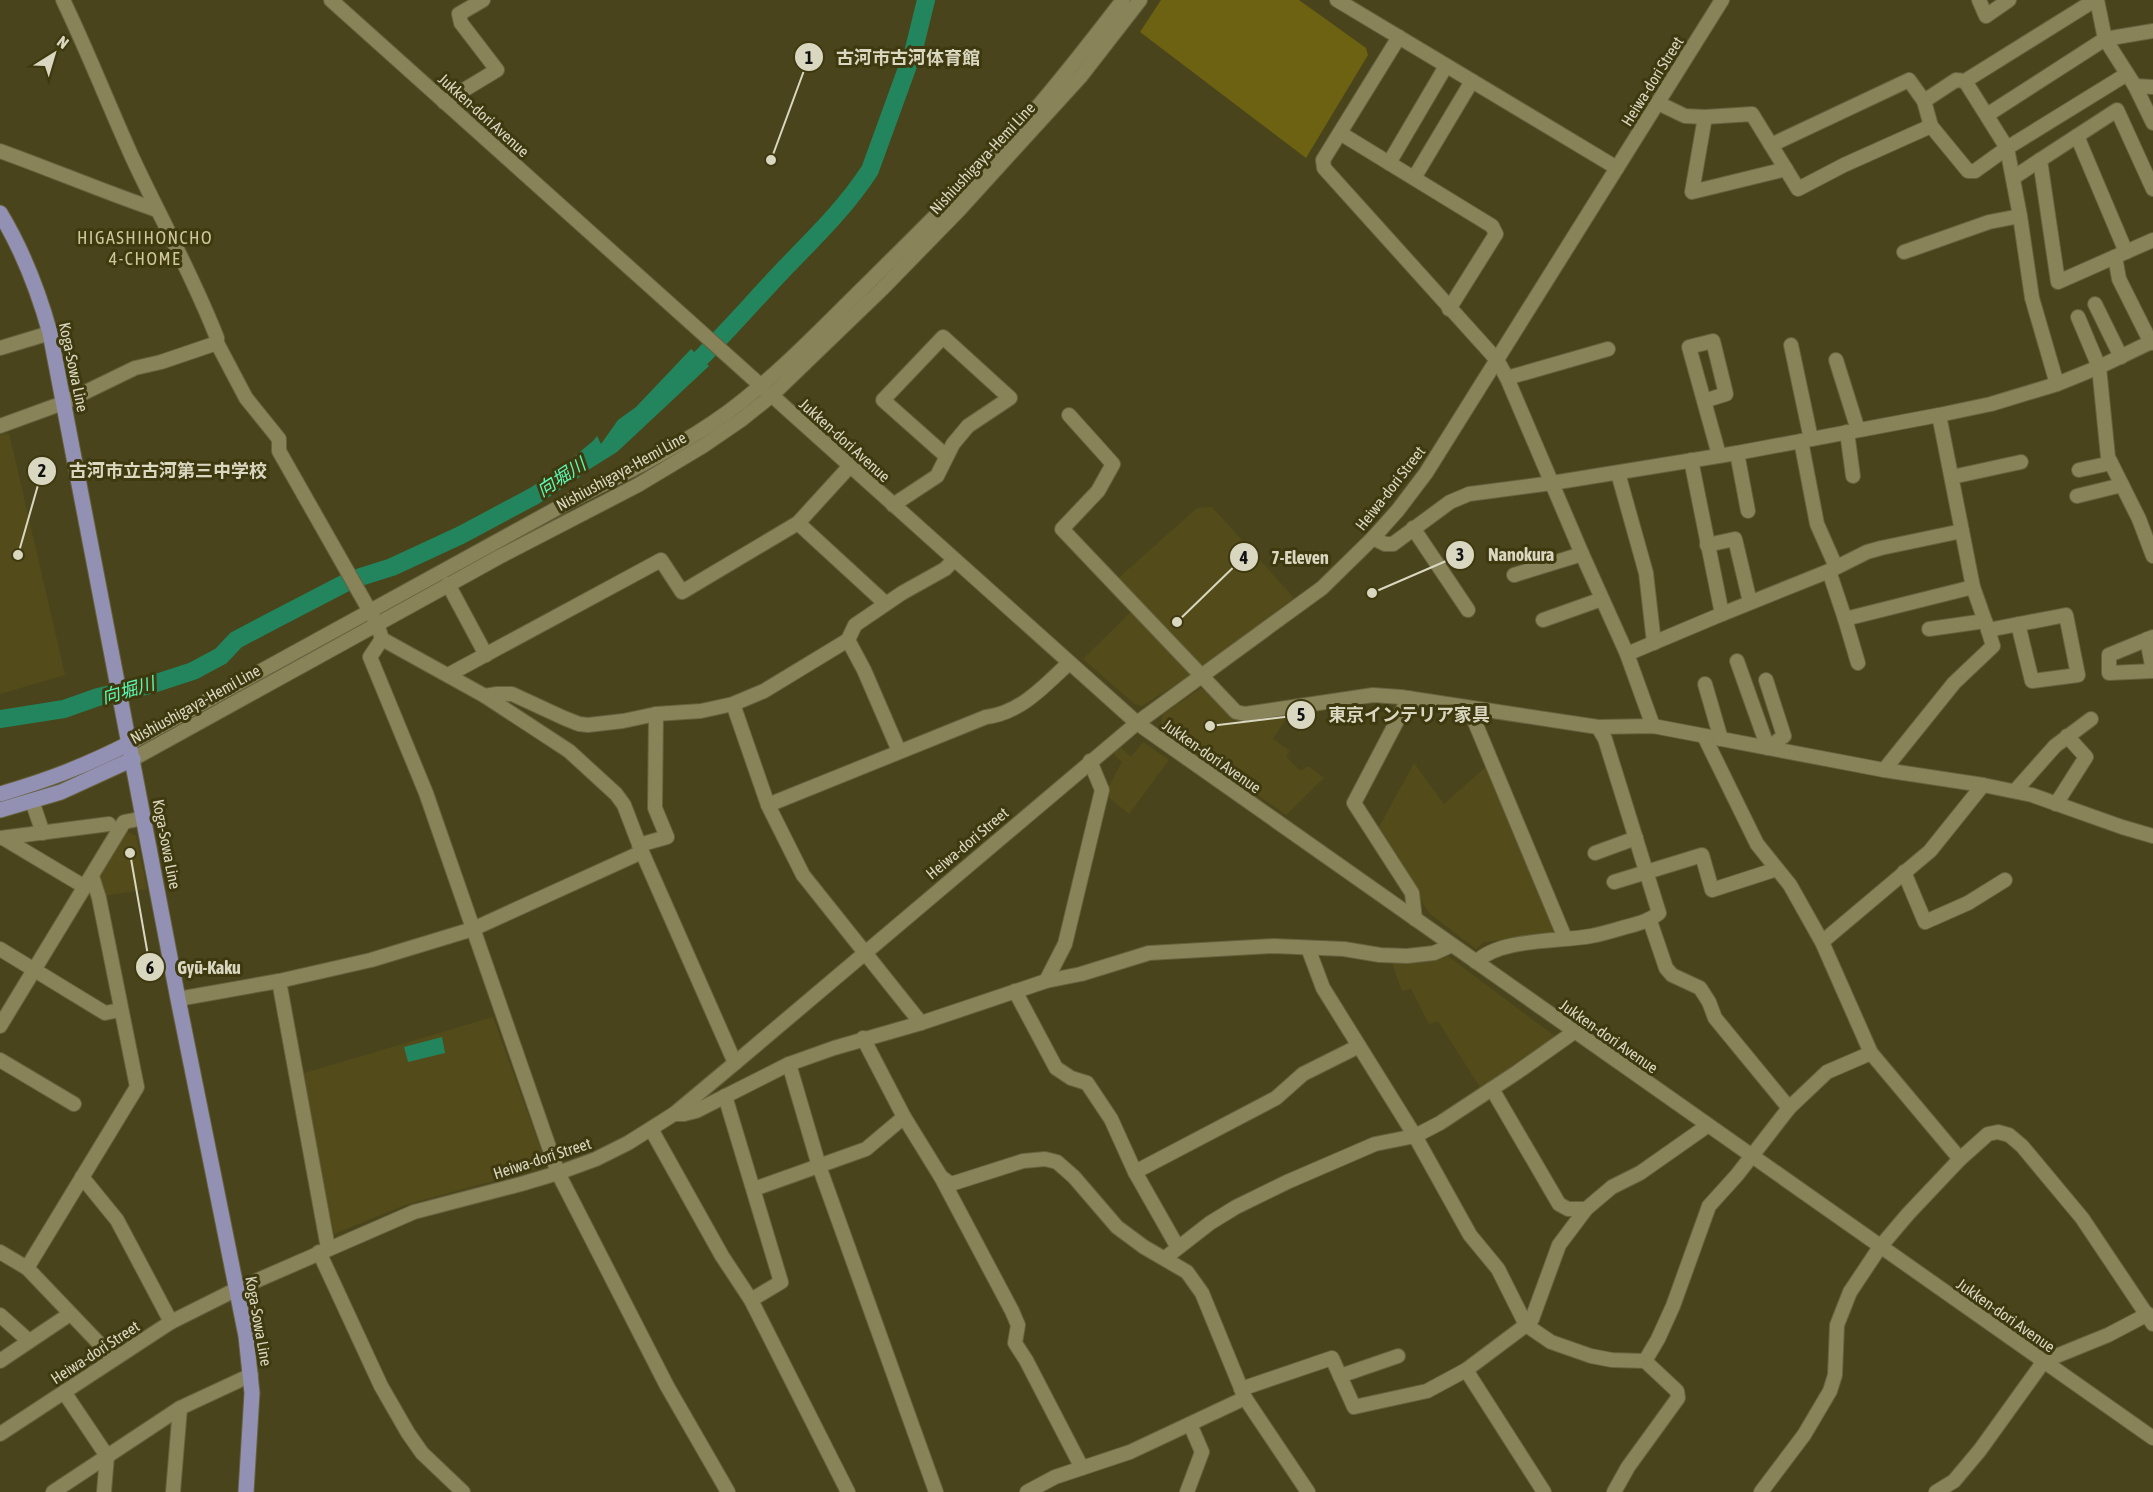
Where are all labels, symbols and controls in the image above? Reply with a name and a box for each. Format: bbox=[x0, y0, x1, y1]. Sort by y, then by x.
north arrow bbox=[24, 24, 84, 84]
text: N bbox=[54, 32, 72, 52]
street label: Heiwa-dori Street bbox=[1617, 33, 1687, 129]
callout: 古河市古河体育館 bbox=[794, 39, 992, 75]
text: 1 bbox=[805, 47, 813, 68]
text: 古河市古河体育館 bbox=[836, 47, 980, 68]
street label: Jukken-dori Avenue bbox=[435, 70, 533, 160]
street label: Nishiushigaya-Hemi Line bbox=[926, 99, 1039, 218]
district label: HIGASHIHONCHO 4-CHOME bbox=[77, 227, 213, 269]
street label: Koga-Sowa Line bbox=[55, 321, 92, 414]
street label: Jukken-dori Avenue bbox=[796, 395, 894, 485]
street label: Nishiushigaya-Hemi Line bbox=[553, 428, 690, 515]
street label: Heiwa-dori Street bbox=[1352, 442, 1429, 534]
water label: 向堀川 bbox=[533, 452, 591, 501]
callout: 古河市立古河第三中学校 bbox=[27, 453, 279, 489]
text: 2 bbox=[38, 460, 46, 481]
text: 古河市立古河第三中学校 bbox=[69, 460, 267, 481]
callout: Nanokura bbox=[1445, 537, 1566, 573]
callout: 7-Eleven bbox=[1229, 539, 1341, 575]
text: 3 bbox=[1456, 544, 1464, 565]
text: Nanokura bbox=[1488, 544, 1554, 565]
text: 4 bbox=[1239, 547, 1248, 568]
text: 7-Eleven bbox=[1271, 547, 1329, 568]
street label: Nishiushigaya-Hemi Line bbox=[127, 661, 264, 748]
water label: 向堀川 bbox=[99, 672, 159, 708]
callout: 東京インテリア家具 bbox=[1286, 697, 1502, 733]
text: 5 bbox=[1297, 704, 1305, 725]
text: 東京インテリア家具 bbox=[1328, 704, 1490, 725]
street label: Jukken-dori Avenue bbox=[1159, 715, 1265, 797]
street label: Koga-Sowa Line bbox=[148, 798, 185, 891]
street label: Heiwa-dori Street bbox=[922, 803, 1012, 883]
callout: Gyū-Kaku bbox=[135, 949, 252, 985]
text: 6 bbox=[146, 957, 154, 978]
text: Gyū-Kaku bbox=[177, 957, 241, 978]
street label: Jukken-dori Avenue bbox=[1556, 995, 1662, 1077]
street label: Heiwa-dori Street bbox=[491, 1134, 594, 1182]
street label: Jukken-dori Avenue bbox=[1953, 1274, 2059, 1356]
street label: Koga-Sowa Line bbox=[241, 1275, 276, 1368]
street label: Heiwa-dori Street bbox=[47, 1316, 143, 1387]

